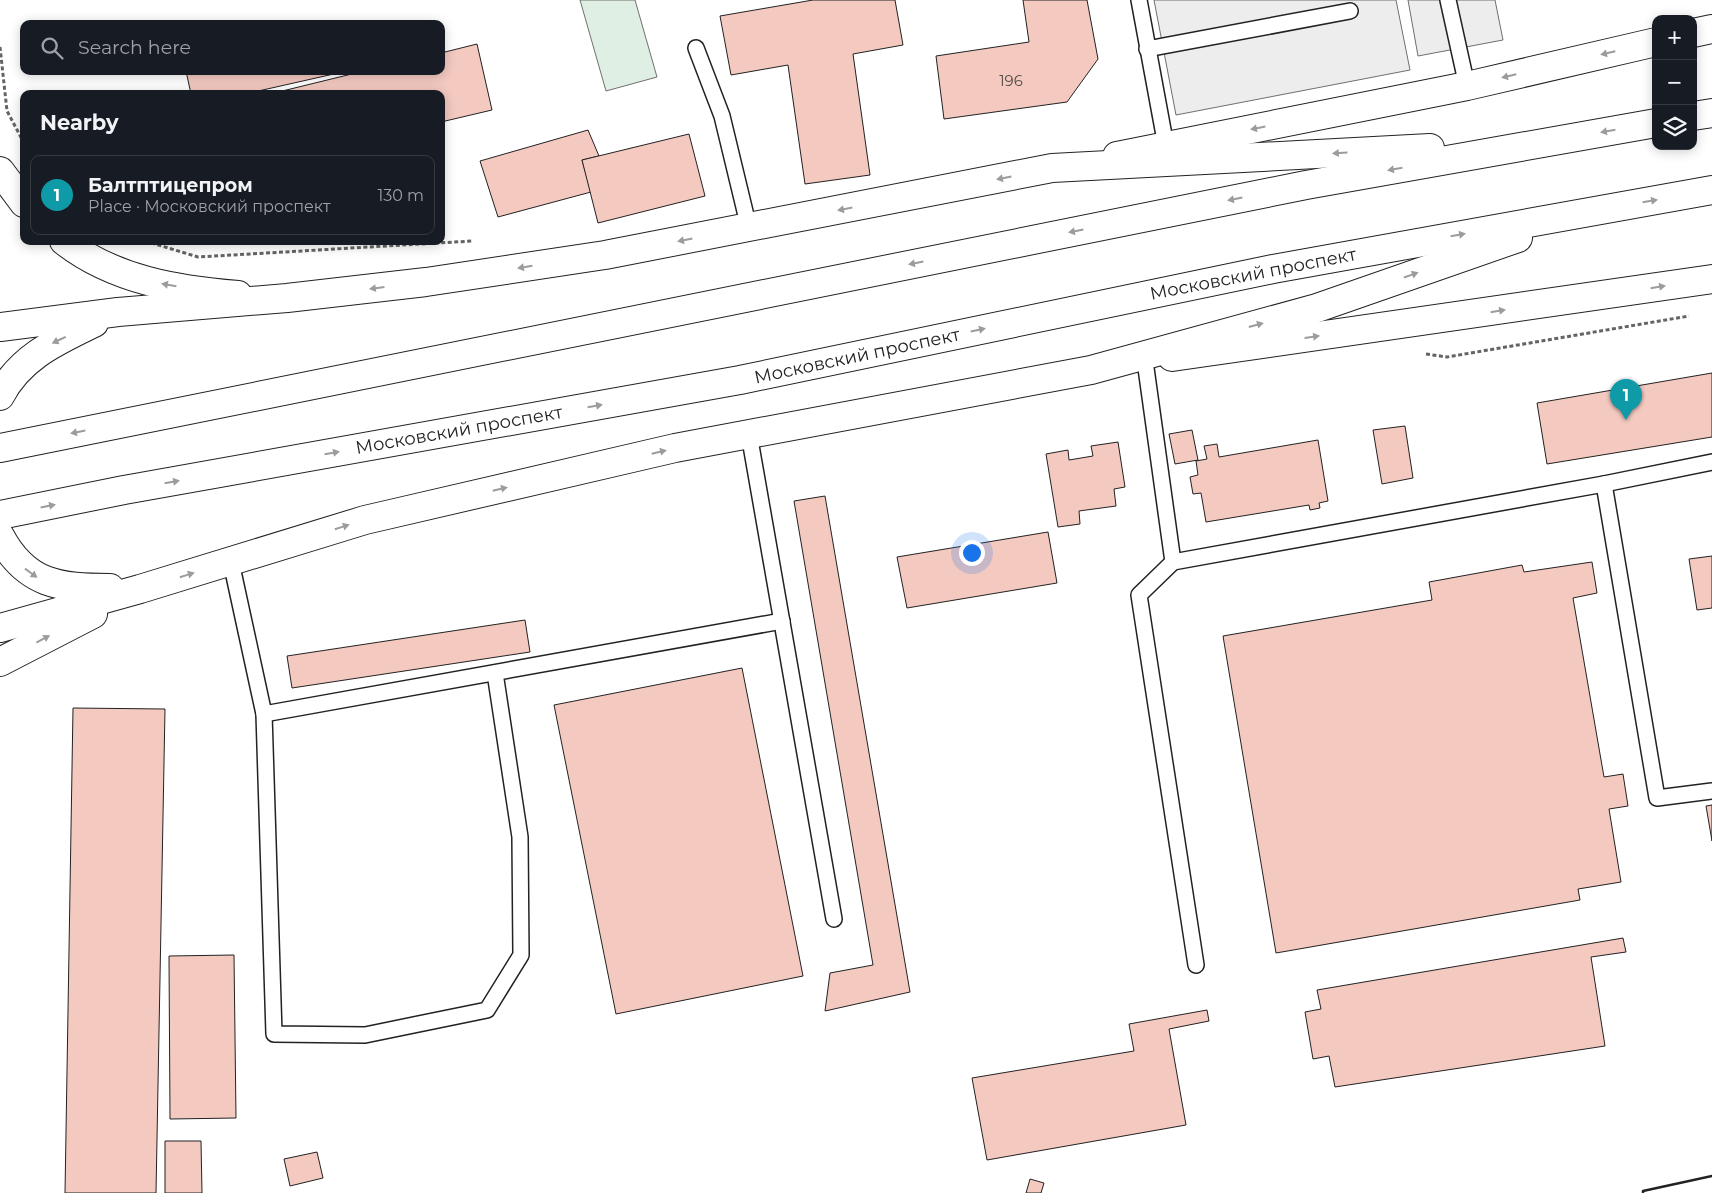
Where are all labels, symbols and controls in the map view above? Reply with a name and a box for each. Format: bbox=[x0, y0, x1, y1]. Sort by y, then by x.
map controls bbox=[1652, 15, 1697, 150]
button: + bbox=[1652, 15, 1697, 60]
search box bbox=[20, 20, 445, 75]
icon: search bbox=[38, 34, 66, 62]
text: Search here bbox=[78, 36, 191, 59]
one-way arrow bbox=[1601, 49, 1616, 57]
button: − bbox=[1652, 60, 1697, 105]
house number: 196 bbox=[999, 71, 1023, 90]
one-way arrow bbox=[1501, 72, 1516, 80]
button: layers bbox=[1652, 105, 1697, 150]
text: Nearby bbox=[40, 110, 119, 135]
one-way arrow bbox=[1250, 124, 1265, 132]
one-way arrow bbox=[1599, 127, 1615, 135]
one-way arrow bbox=[1332, 149, 1348, 157]
one-way arrow bbox=[1386, 165, 1402, 173]
text: Балтптицепром bbox=[88, 174, 253, 197]
one-way arrow bbox=[997, 174, 1012, 182]
text: 1 bbox=[54, 186, 60, 205]
text: 130 m bbox=[377, 186, 424, 205]
one-way arrow bbox=[1227, 195, 1243, 203]
one-way arrow bbox=[1642, 196, 1658, 204]
text: Place · Московский проспект bbox=[88, 197, 331, 216]
one-way arrow bbox=[837, 205, 853, 213]
one-way arrow bbox=[1068, 227, 1083, 235]
one-way arrow bbox=[1451, 231, 1466, 239]
one-way arrow bbox=[677, 236, 693, 244]
street label: Московский проспект bbox=[1148, 243, 1358, 305]
one-way arrow bbox=[909, 259, 924, 267]
one-way arrow bbox=[517, 263, 533, 271]
one-way arrow bbox=[1403, 271, 1418, 278]
one-way arrow bbox=[161, 281, 177, 289]
one-way arrow bbox=[1651, 283, 1667, 291]
one-way arrow bbox=[369, 284, 385, 292]
one-way arrow bbox=[1490, 307, 1506, 315]
one-way arrow bbox=[1249, 320, 1264, 328]
street label: Московский проспект bbox=[752, 323, 962, 389]
one-way arrow bbox=[970, 326, 986, 334]
one-way arrow bbox=[1304, 333, 1320, 341]
one-way arrow bbox=[51, 336, 66, 344]
pin: 1 bbox=[1610, 379, 1642, 420]
street label: Московский проспект bbox=[354, 401, 565, 459]
one-way arrow bbox=[587, 401, 603, 409]
one-way arrow bbox=[70, 428, 85, 436]
one-way arrow bbox=[651, 448, 666, 456]
one-way arrow bbox=[324, 449, 340, 457]
one-way arrow bbox=[164, 477, 180, 485]
one-way arrow bbox=[493, 485, 508, 493]
one-way arrow bbox=[40, 501, 56, 509]
one-way arrow bbox=[335, 523, 350, 531]
your location bbox=[959, 540, 985, 566]
one-way arrow bbox=[24, 568, 38, 578]
one-way arrow bbox=[180, 570, 195, 578]
one-way arrow bbox=[36, 635, 51, 643]

